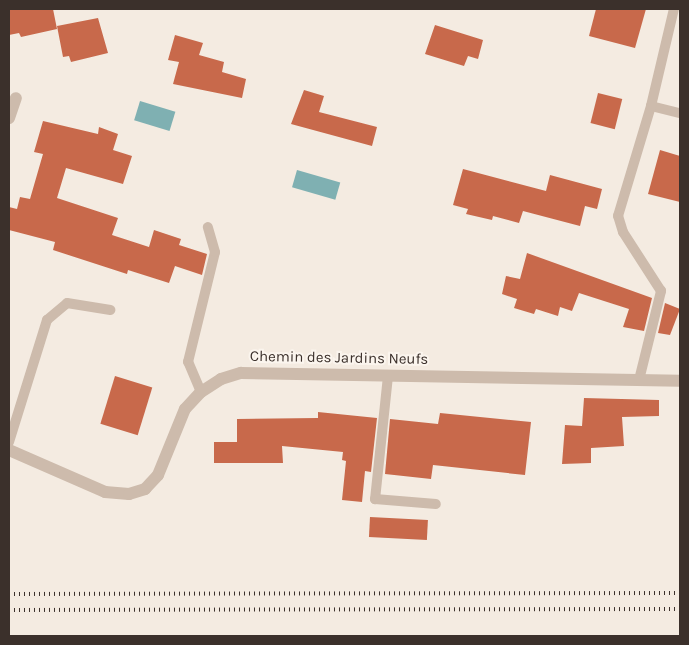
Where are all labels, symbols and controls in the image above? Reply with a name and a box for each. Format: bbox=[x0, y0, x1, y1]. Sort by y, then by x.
street label: Chemin des Jardins Neufs bbox=[250, 347, 428, 369]

